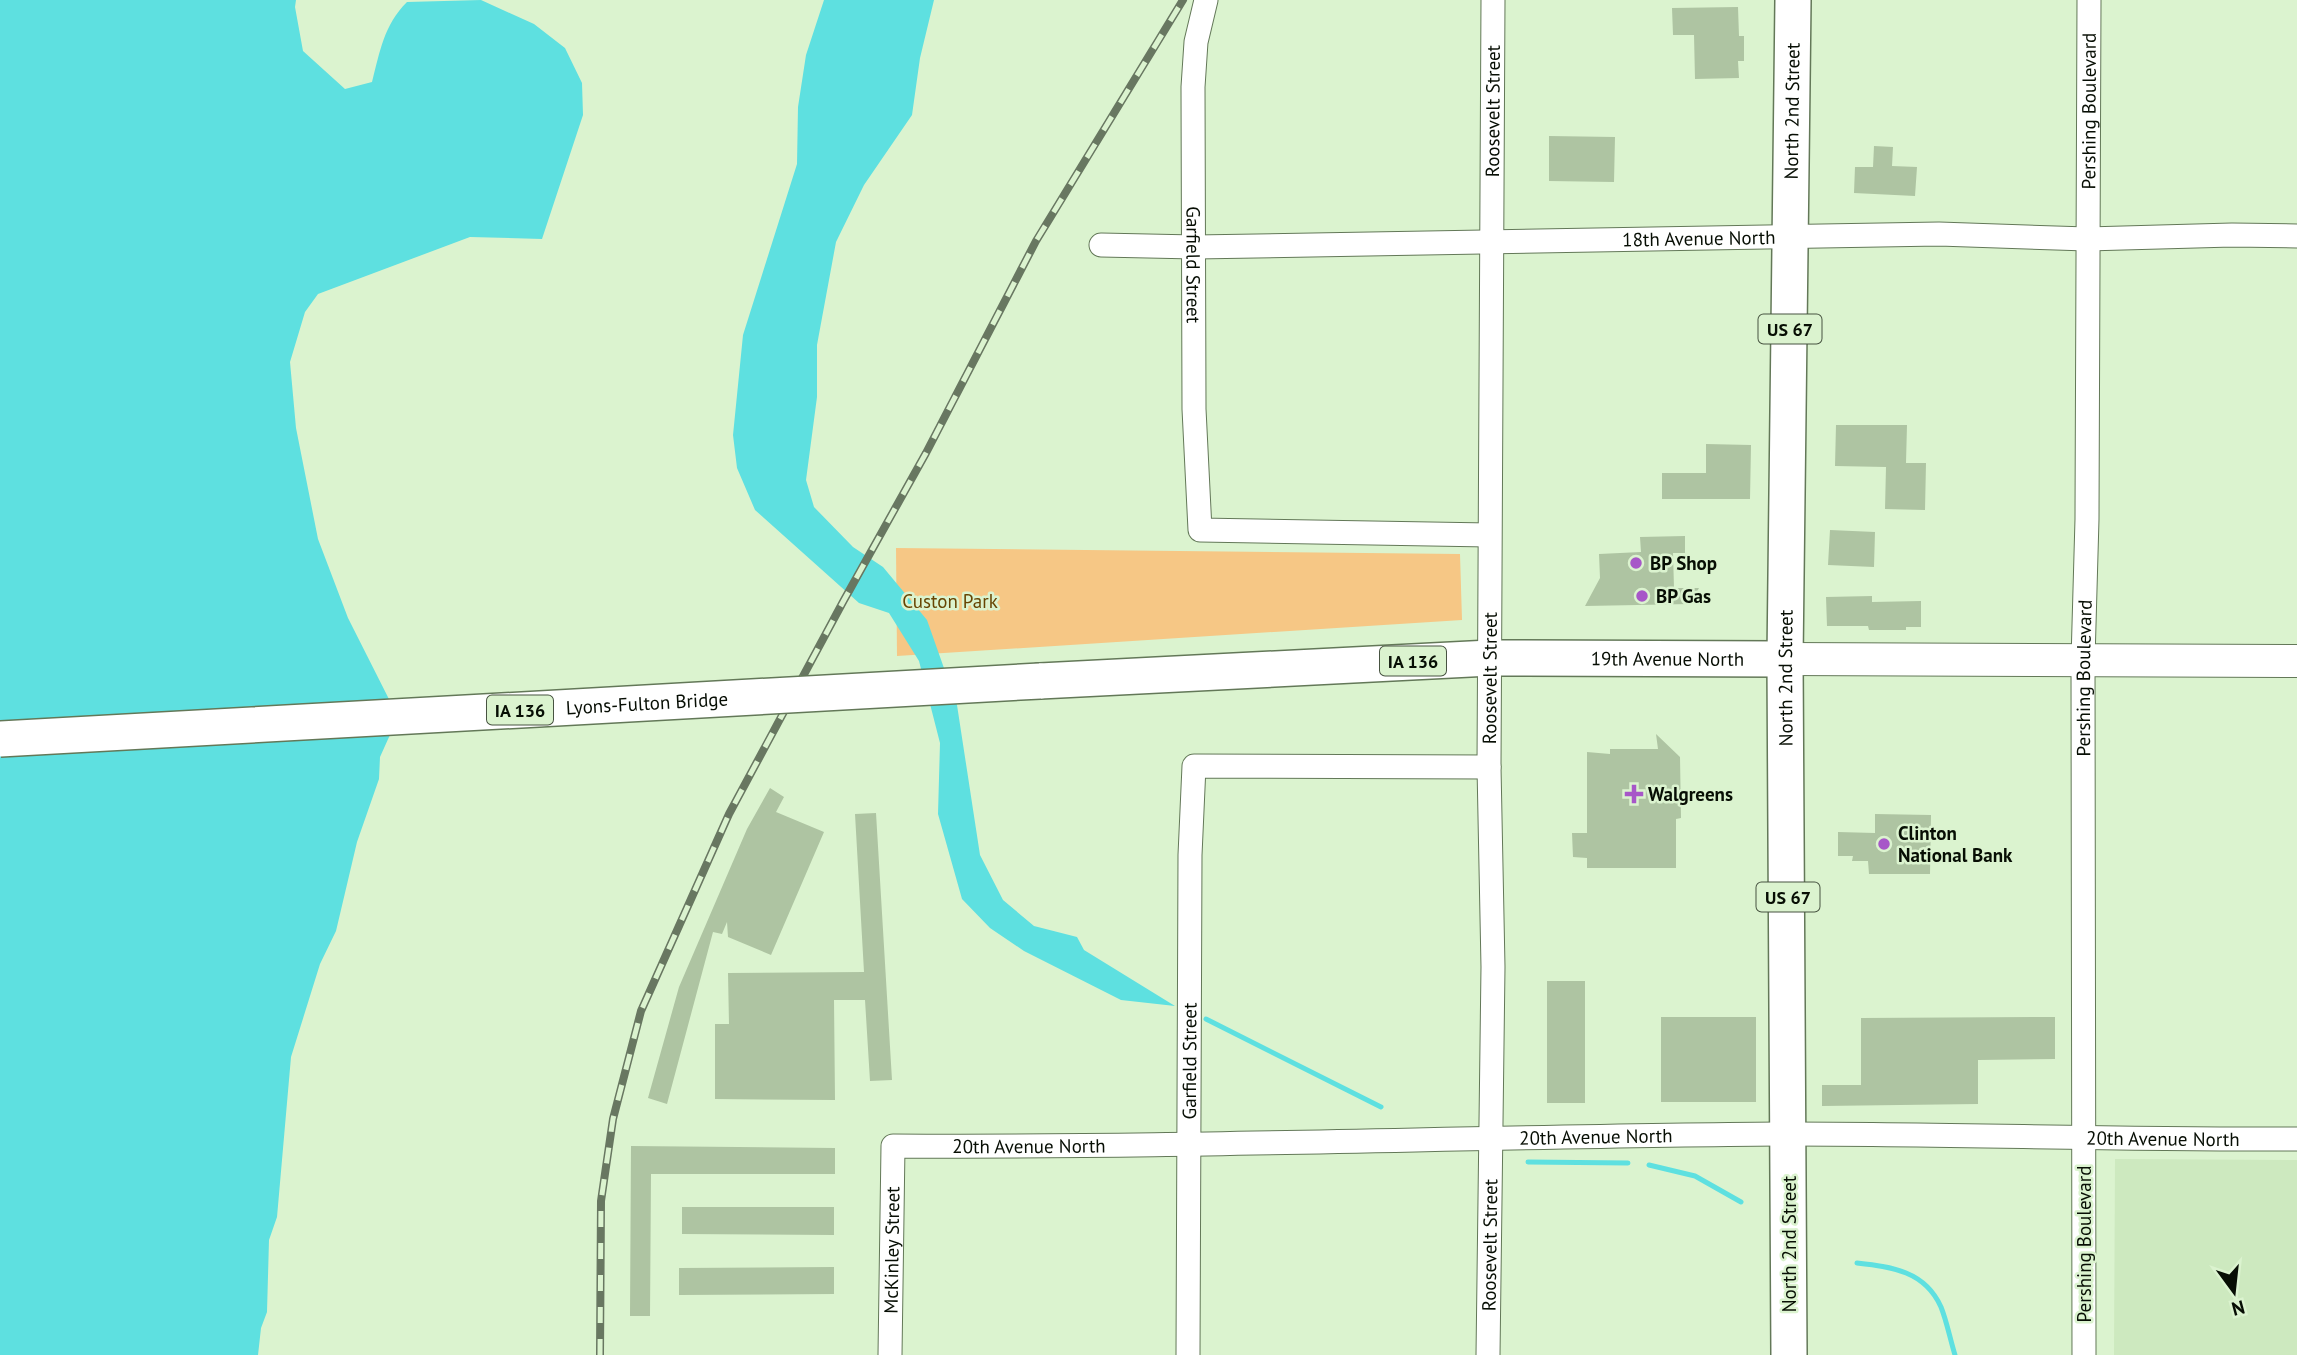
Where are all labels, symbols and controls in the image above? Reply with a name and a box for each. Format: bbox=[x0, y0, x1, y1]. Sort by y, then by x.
street label: Pershing Boulevard bbox=[2076, 33, 2101, 190]
street label: North 2nd Street bbox=[1779, 42, 1804, 179]
street label: Roosevelt Street bbox=[1480, 44, 1505, 177]
street label: Garfield Street bbox=[1181, 206, 1206, 324]
street label: 18th Avenue North bbox=[1622, 225, 1776, 252]
road number: US 67 bbox=[1758, 314, 1822, 344]
place label: BP Shop bbox=[1650, 551, 1717, 575]
marker: BP Shop bbox=[1628, 555, 1644, 571]
place label: BP Gas bbox=[1656, 584, 1711, 608]
marker: BP Gas bbox=[1634, 588, 1650, 604]
park label: Custon Park bbox=[902, 589, 998, 613]
street label: Pershing Boulevard bbox=[2071, 599, 2097, 756]
street label: North 2nd Street bbox=[1773, 609, 1798, 746]
street label: Roosevelt Street bbox=[1477, 611, 1502, 744]
road number: IA 136 bbox=[1380, 646, 1446, 676]
street label: 19th Avenue North bbox=[1591, 646, 1744, 671]
street label: Lyons-Fulton Bridge bbox=[565, 686, 729, 719]
road number: IA 136 bbox=[487, 696, 553, 724]
place label: Walgreens bbox=[1648, 782, 1733, 806]
marker: Walgreens bbox=[1626, 786, 1642, 802]
place label: Clinton National Bank bbox=[1898, 821, 2013, 867]
marker: Clinton National Bank bbox=[1876, 836, 1892, 852]
road number: US 67 bbox=[1756, 882, 1820, 912]
street label: Garfield Street bbox=[1177, 1002, 1201, 1120]
street label: 20th Avenue North bbox=[1519, 1123, 1673, 1150]
street label: 20th Avenue North bbox=[2086, 1126, 2240, 1151]
street label: 20th Avenue North bbox=[952, 1133, 1106, 1158]
street label: Pershing Boulevard bbox=[2072, 1166, 2096, 1322]
street label: North 2nd Street bbox=[1777, 1175, 1801, 1312]
street label: Roosevelt Street bbox=[1477, 1178, 1502, 1311]
street label: McKinley Street bbox=[879, 1186, 904, 1314]
north arrow bbox=[2199, 1257, 2269, 1327]
text: N bbox=[2229, 1295, 2248, 1322]

